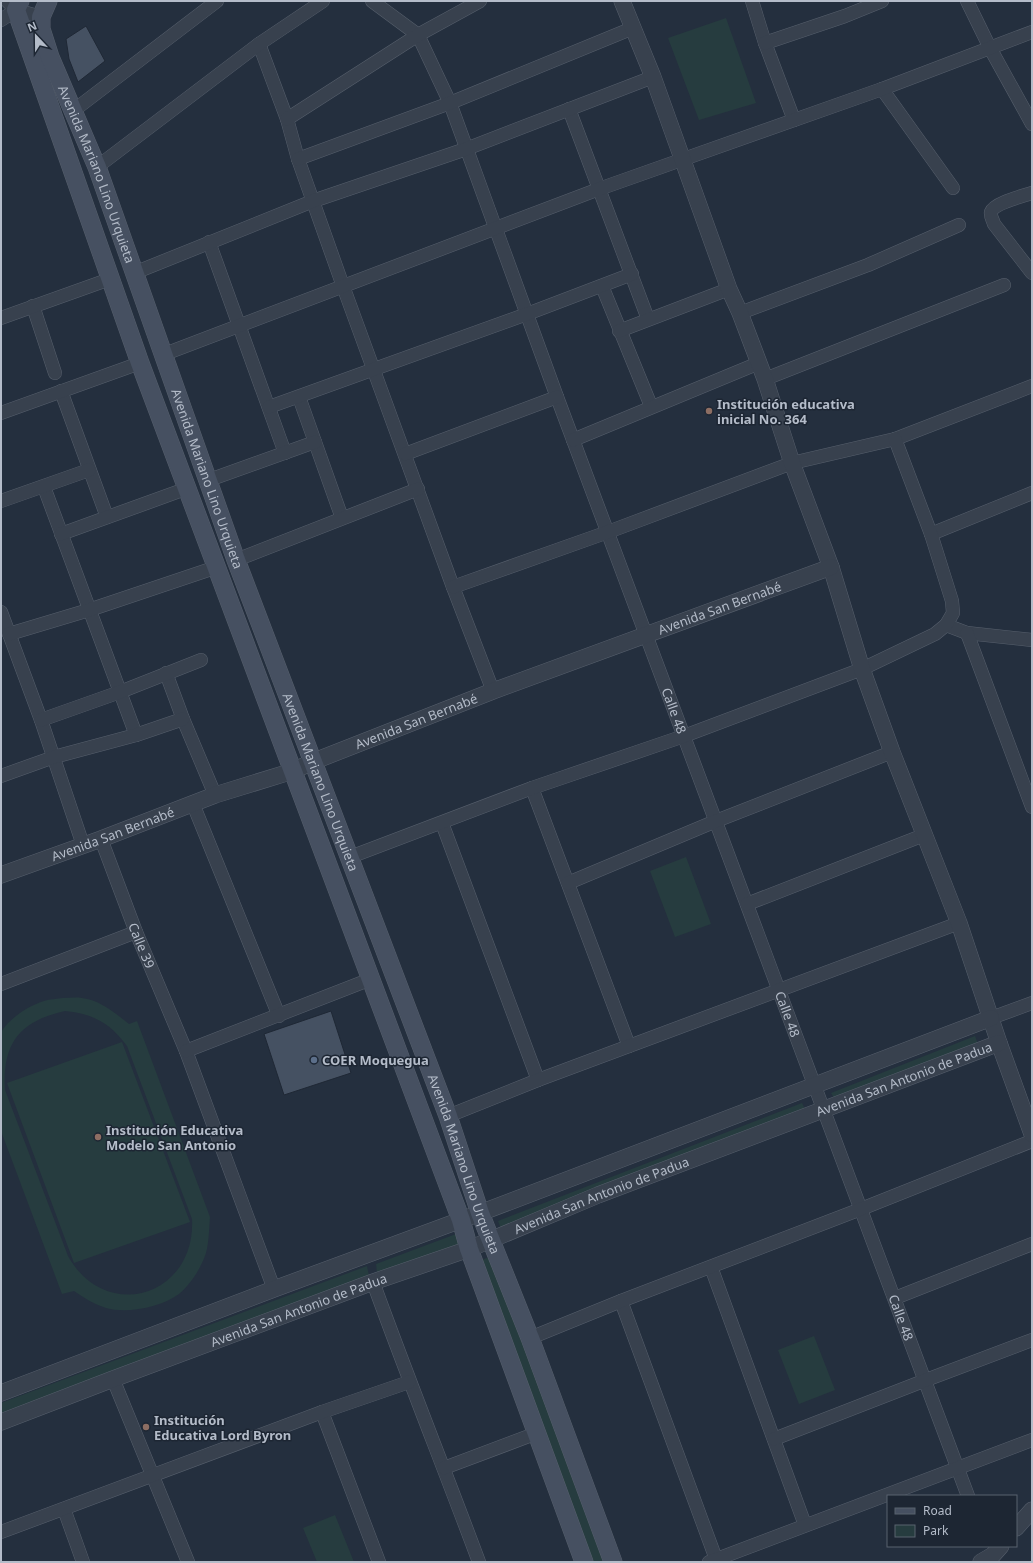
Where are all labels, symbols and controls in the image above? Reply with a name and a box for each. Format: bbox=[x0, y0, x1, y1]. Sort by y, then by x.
north arrow bbox=[16, 16, 56, 56]
text: N bbox=[25, 18, 39, 35]
street label: Avenida Mariano Lino Urquieta bbox=[54, 82, 139, 266]
street label: Avenida Mariano Lino Urquieta bbox=[167, 386, 247, 571]
place label: Institución educativa inicial No. 364 bbox=[717, 395, 855, 428]
marker: Institución educativa inicial No. 364 bbox=[704, 406, 714, 416]
street label: Avenida San Bernabé bbox=[656, 577, 784, 639]
street label: Calle 48 bbox=[657, 685, 691, 736]
street label: Avenida San Bernabé bbox=[352, 689, 480, 753]
street label: Avenida Mariano Lino Urquieta bbox=[278, 690, 363, 874]
street label: Avenida San Bernabé bbox=[49, 803, 177, 865]
street label: Calle 39 bbox=[124, 920, 159, 971]
street label: Calle 48 bbox=[771, 988, 805, 1040]
street label: Avenida San Antonio de Padua bbox=[813, 1037, 995, 1121]
place label: COER Moquegua bbox=[322, 1051, 429, 1069]
marker: COER Moquegua bbox=[309, 1055, 319, 1065]
street label: Avenida Mariano Lino Urquieta bbox=[424, 1071, 504, 1257]
place label: Institución Educativa Modelo San Antonio bbox=[106, 1121, 243, 1154]
marker: Institución Educativa Modelo San Antonio bbox=[93, 1132, 103, 1142]
street label: Avenida San Antonio de Padua bbox=[511, 1152, 692, 1238]
street label: Avenida San Antonio de Padua bbox=[208, 1269, 389, 1351]
street label: Calle 48 bbox=[884, 1292, 918, 1343]
place label: Institución Educativa Lord Byron bbox=[154, 1411, 291, 1444]
marker: Institución Educativa Lord Byron bbox=[141, 1422, 151, 1432]
legend bbox=[887, 1495, 1017, 1547]
text: Road bbox=[923, 1502, 952, 1519]
text: Park bbox=[923, 1522, 949, 1539]

